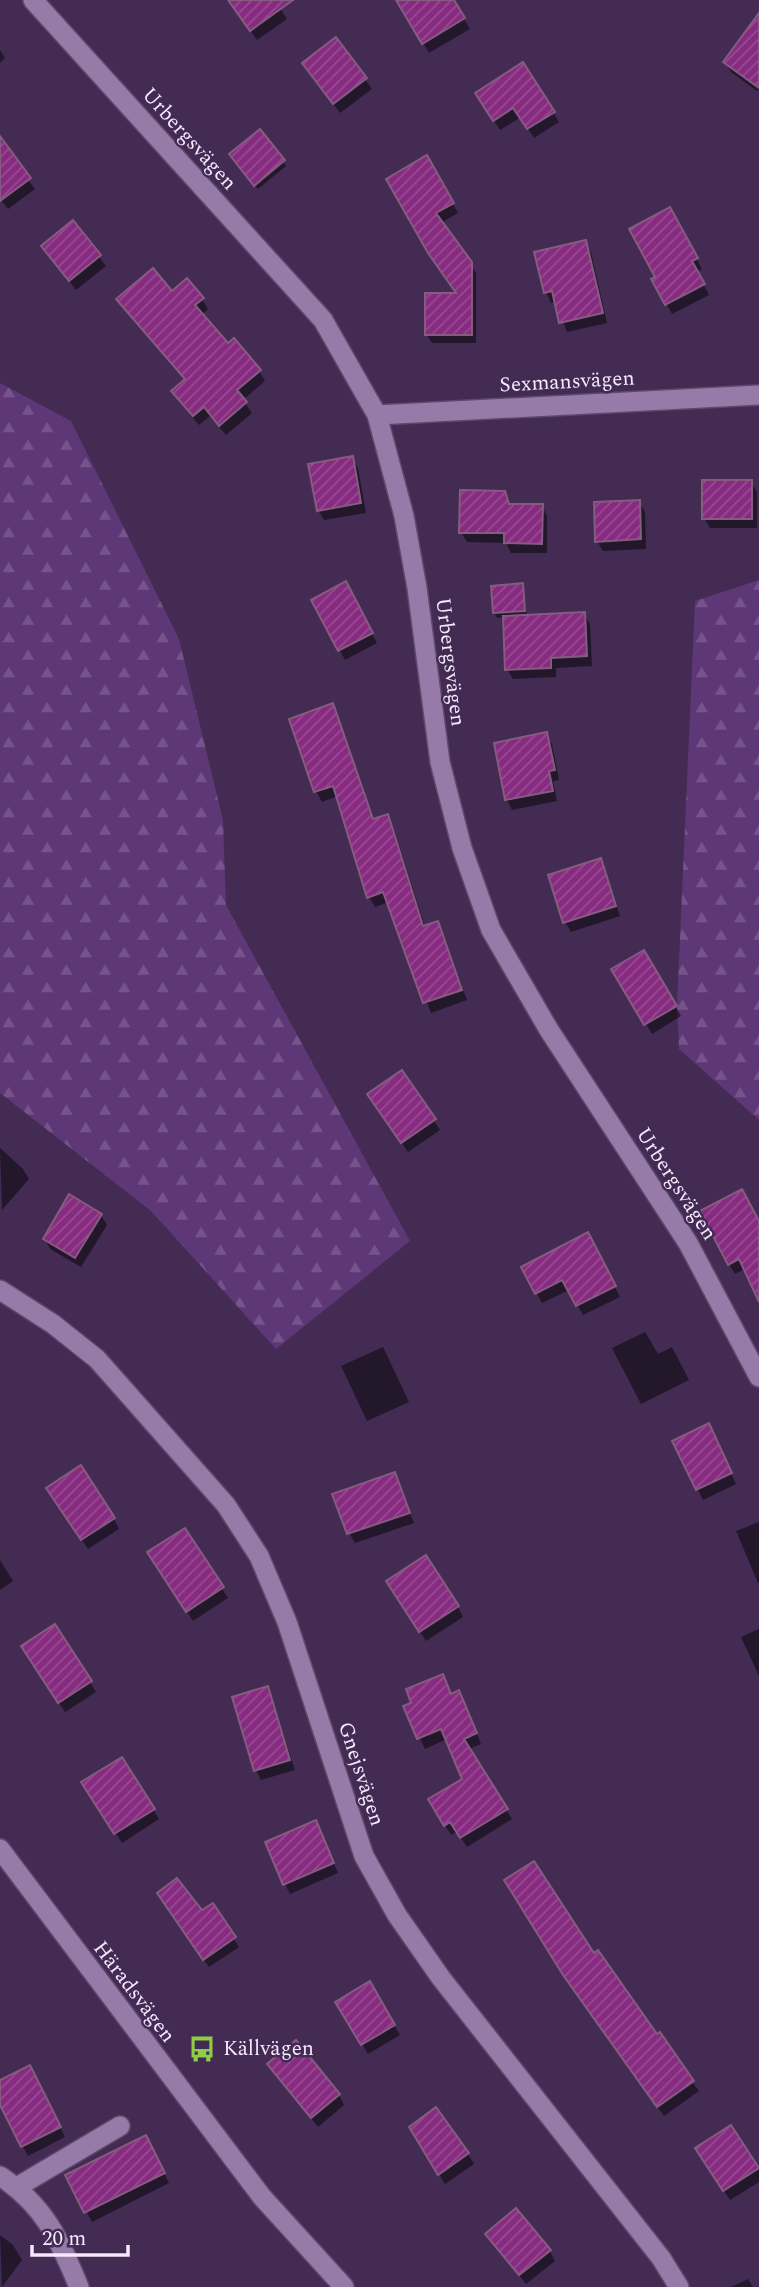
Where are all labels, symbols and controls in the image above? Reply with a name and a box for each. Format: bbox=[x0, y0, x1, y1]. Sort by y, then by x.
street label: Urbergsvägen bbox=[134, 80, 244, 198]
street label: Sexmansvägen bbox=[499, 362, 635, 402]
street label: Urbergsvägen bbox=[426, 596, 474, 728]
street label: Urbergsvägen bbox=[627, 1121, 725, 1247]
street label: Gnejsvägen bbox=[329, 1718, 393, 1830]
street label: Häradsvägen bbox=[85, 1934, 183, 2050]
place label: Källvägen bbox=[223, 2033, 314, 2065]
bus stop icon: Källvägen bbox=[187, 2034, 217, 2064]
scale bar bbox=[32, 2214, 128, 2258]
text: 20 m bbox=[42, 2223, 86, 2255]

